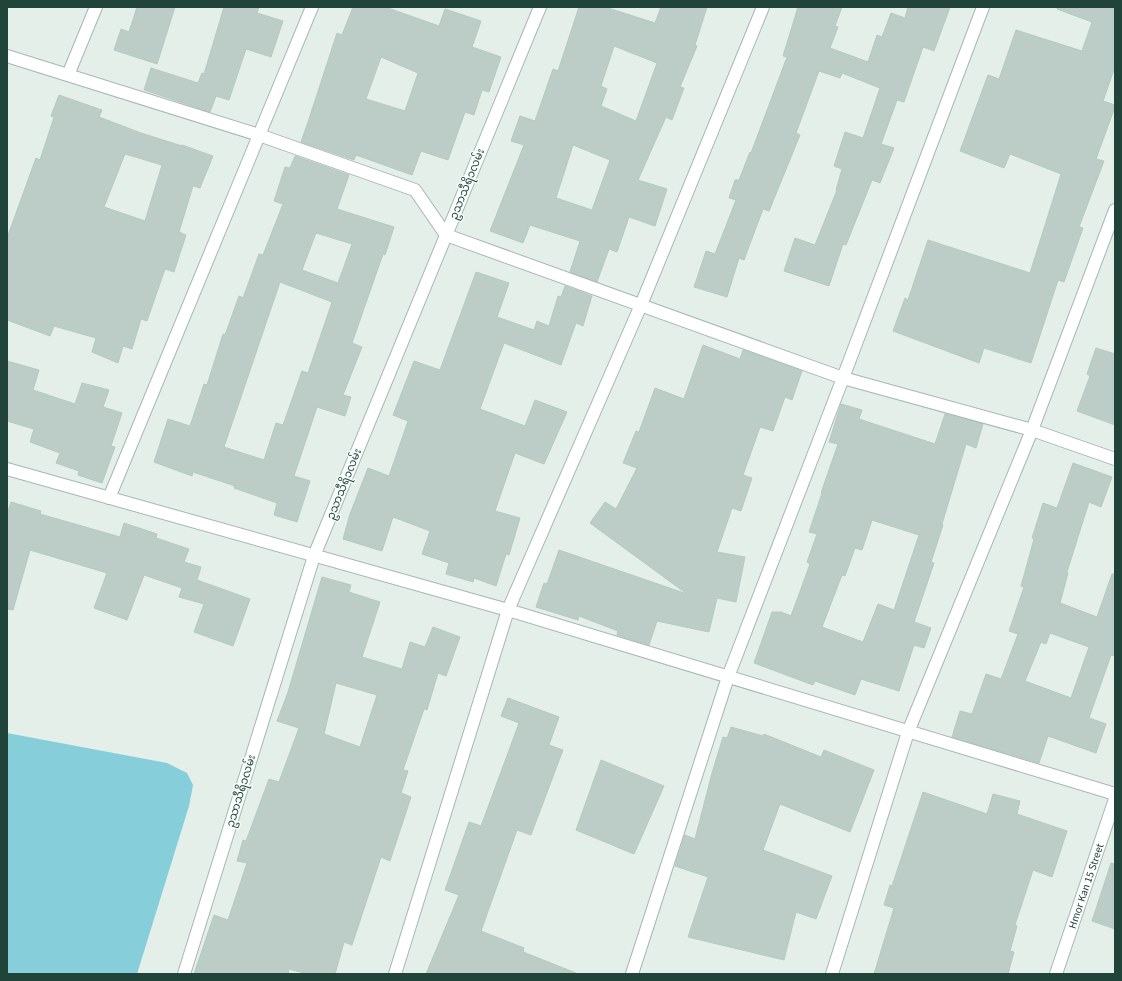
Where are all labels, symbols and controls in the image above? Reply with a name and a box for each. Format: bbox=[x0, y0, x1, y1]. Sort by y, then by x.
street label: ဥသာသီရိ၁လမ်း bbox=[446, 146, 489, 222]
street label: ဥသာသီရိ၁လမ်း bbox=[323, 446, 366, 522]
street label: ဥသာသီရိ၁လမ်း bbox=[223, 753, 260, 829]
street label: Hmor Kan 15 Street bbox=[1064, 841, 1107, 931]

